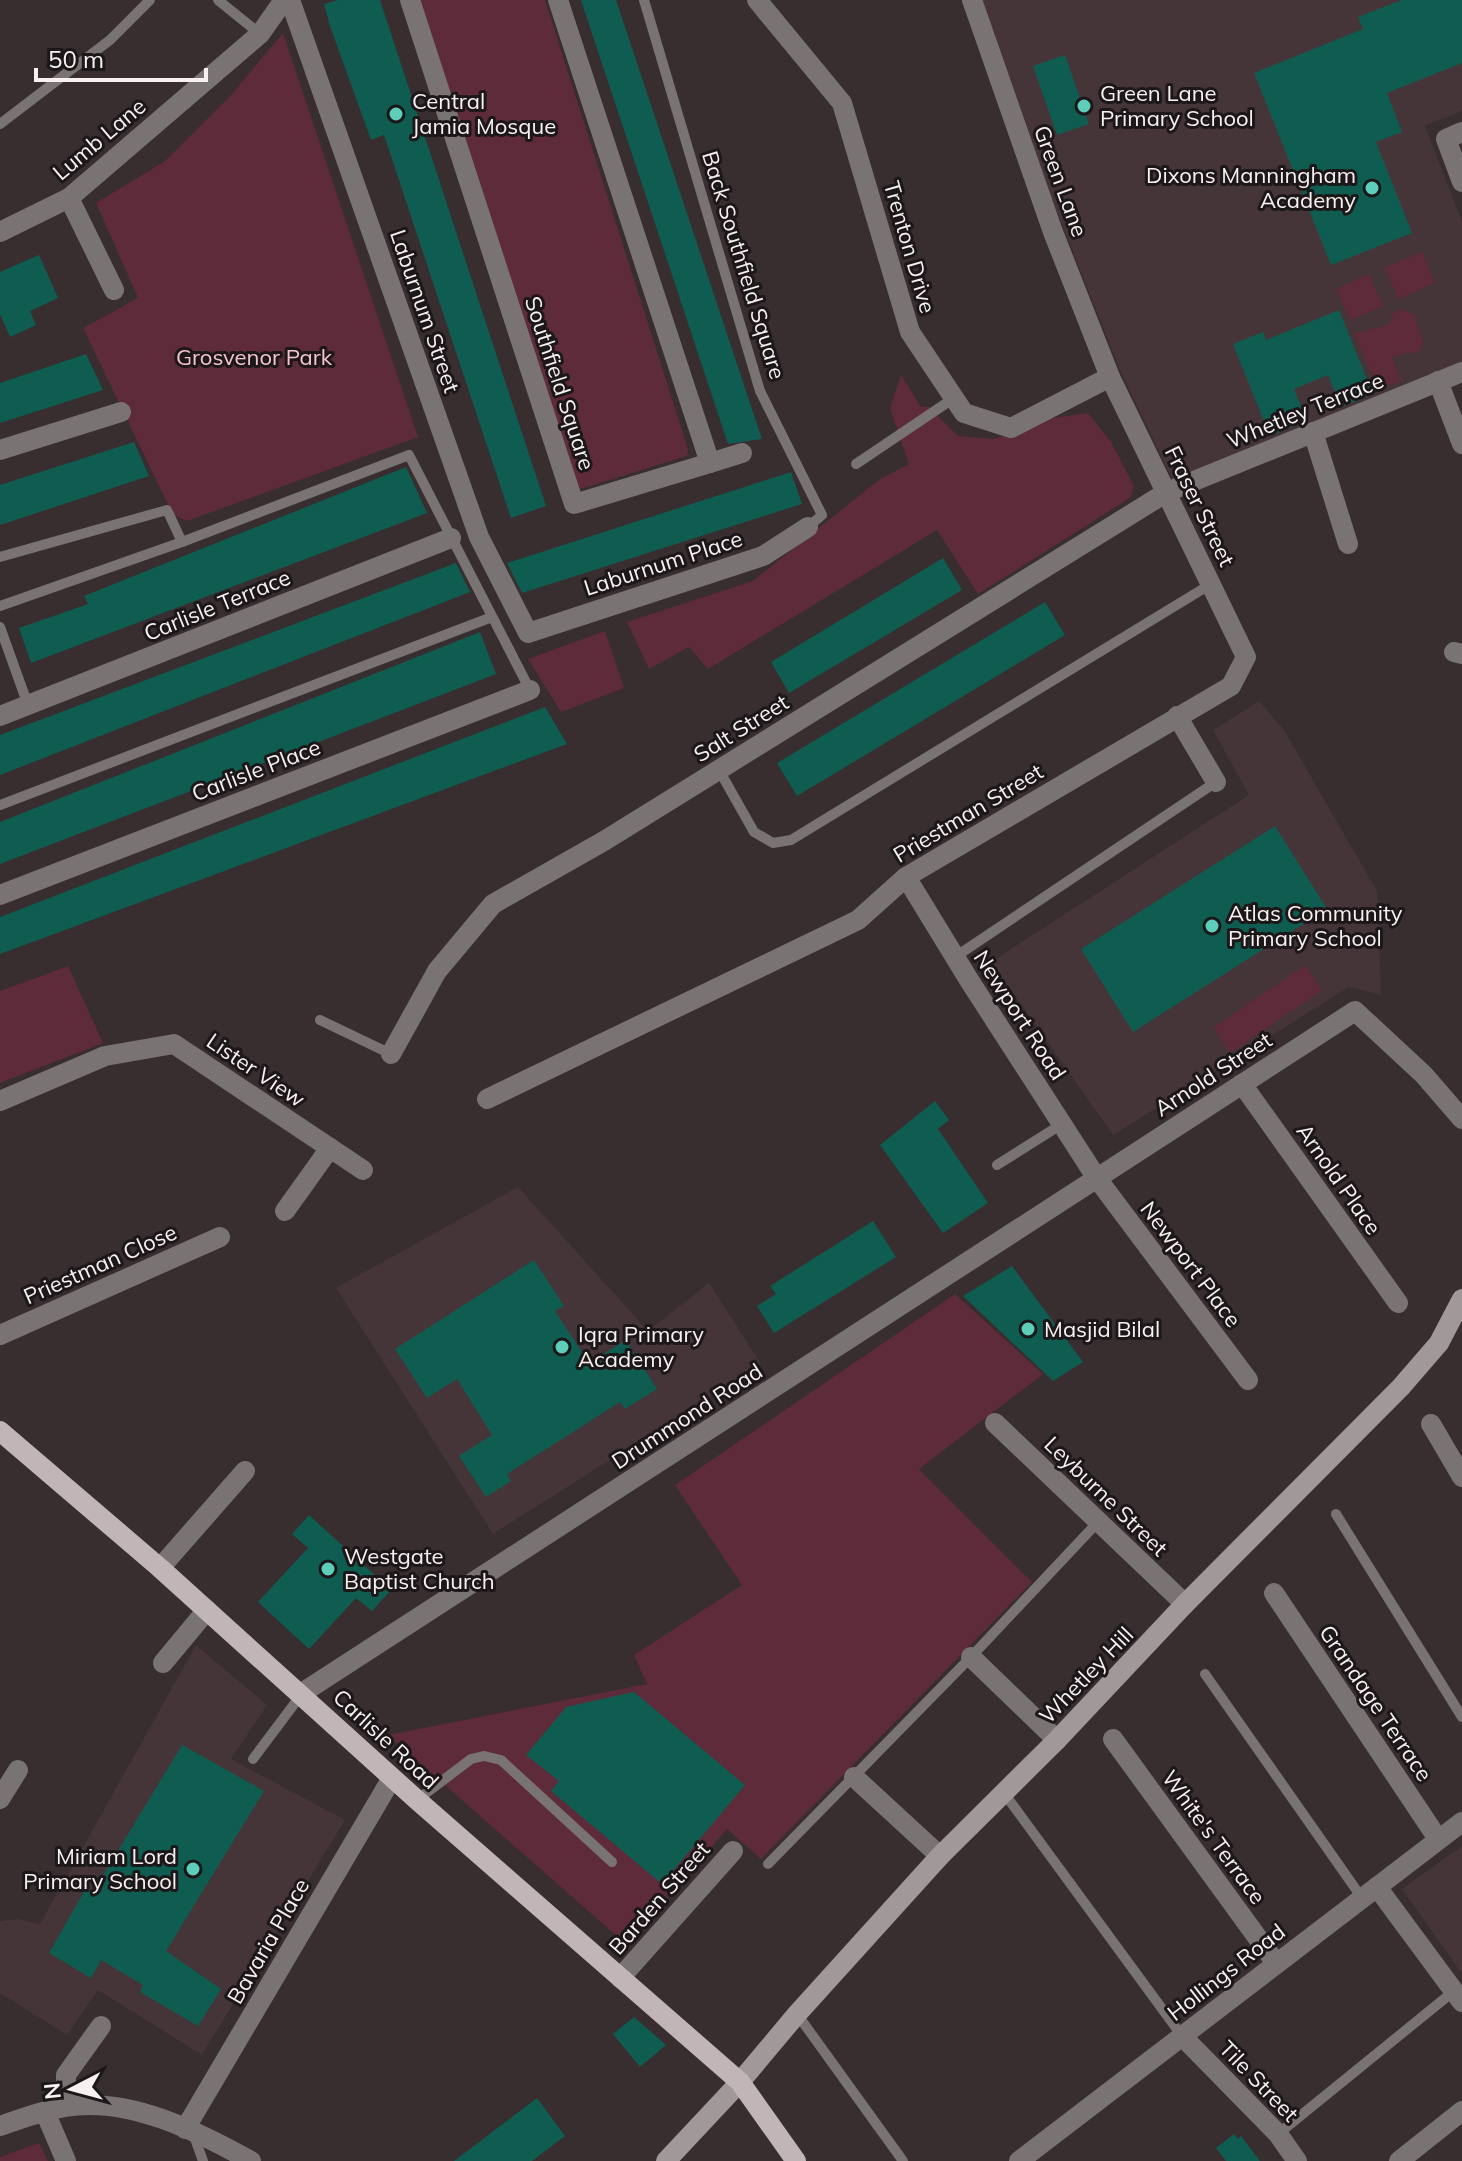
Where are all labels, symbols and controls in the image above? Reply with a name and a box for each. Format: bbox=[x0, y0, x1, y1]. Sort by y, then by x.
scale bar bbox=[36, 32, 206, 82]
text: 50 m bbox=[48, 44, 104, 74]
place label: Green Lane Primary School bbox=[1100, 79, 1254, 132]
place label: Central Jamia Mosque bbox=[412, 87, 556, 140]
street label: Lumb Lane bbox=[47, 92, 151, 186]
marker: Green Lane Primary School bbox=[1075, 97, 1093, 115]
marker: Central Jamia Mosque bbox=[387, 105, 405, 123]
street label: Green Lane bbox=[1028, 121, 1094, 241]
street label: Back Southfield Square bbox=[696, 148, 792, 382]
place label: Dixons Manningham Academy bbox=[1146, 161, 1356, 214]
street label: Trenton Drive bbox=[878, 178, 942, 316]
marker: Dixons Manningham Academy bbox=[1363, 179, 1381, 197]
street label: Laburnum Street bbox=[384, 226, 466, 396]
street label: Southfield Square bbox=[519, 293, 601, 473]
park label: Grosvenor Park bbox=[176, 343, 333, 371]
street label: Whetley Terrace bbox=[1222, 366, 1388, 454]
street label: Fraser Street bbox=[1159, 441, 1241, 571]
street label: Laburnum Place bbox=[580, 524, 746, 602]
street label: Carlisle Terrace bbox=[140, 563, 294, 647]
street label: Salt Street bbox=[688, 688, 794, 768]
street label: Carlisle Place bbox=[188, 733, 324, 807]
street label: Priestman Street bbox=[888, 757, 1048, 869]
place label: Atlas Community Primary School bbox=[1228, 899, 1403, 952]
marker: Atlas Community Primary School bbox=[1203, 917, 1221, 935]
street label: Newport Road bbox=[968, 945, 1072, 1085]
street label: Arnold Street bbox=[1149, 1025, 1277, 1122]
street label: Lister View bbox=[201, 1027, 311, 1113]
street label: Arnold Place bbox=[1290, 1118, 1388, 1240]
street label: Newport Place bbox=[1135, 1195, 1247, 1333]
street label: Priestman Close bbox=[19, 1218, 181, 1310]
place label: Masjid Bilal bbox=[1044, 1315, 1160, 1343]
place label: Iqra Primary Academy bbox=[578, 1320, 704, 1373]
marker: Masjid Bilal bbox=[1019, 1320, 1037, 1338]
marker: Iqra Primary Academy bbox=[553, 1338, 571, 1356]
street label: Drummond Road bbox=[606, 1357, 768, 1475]
street label: Leyburne Street bbox=[1038, 1430, 1174, 1562]
place label: Westgate Baptist Church bbox=[344, 1542, 495, 1595]
marker: Westgate Baptist Church bbox=[319, 1560, 337, 1578]
street label: Grandage Terrace bbox=[1313, 1619, 1439, 1787]
street label: Whetley Hill bbox=[1033, 1621, 1139, 1729]
street label: Carlisle Road bbox=[327, 1683, 445, 1795]
street label: White's Terrace bbox=[1156, 1764, 1272, 1910]
street label: Barden Street bbox=[602, 1836, 716, 1960]
place label: Miriam Lord Primary School bbox=[23, 1842, 177, 1895]
marker: Miriam Lord Primary School bbox=[184, 1860, 202, 1878]
street label: Bavaria Place bbox=[221, 1873, 315, 2009]
street label: Hollings Road bbox=[1161, 1917, 1291, 2027]
street label: Tile Street bbox=[1213, 2034, 1305, 2128]
north arrow bbox=[32, 2049, 112, 2129]
text: N bbox=[37, 2081, 67, 2101]

